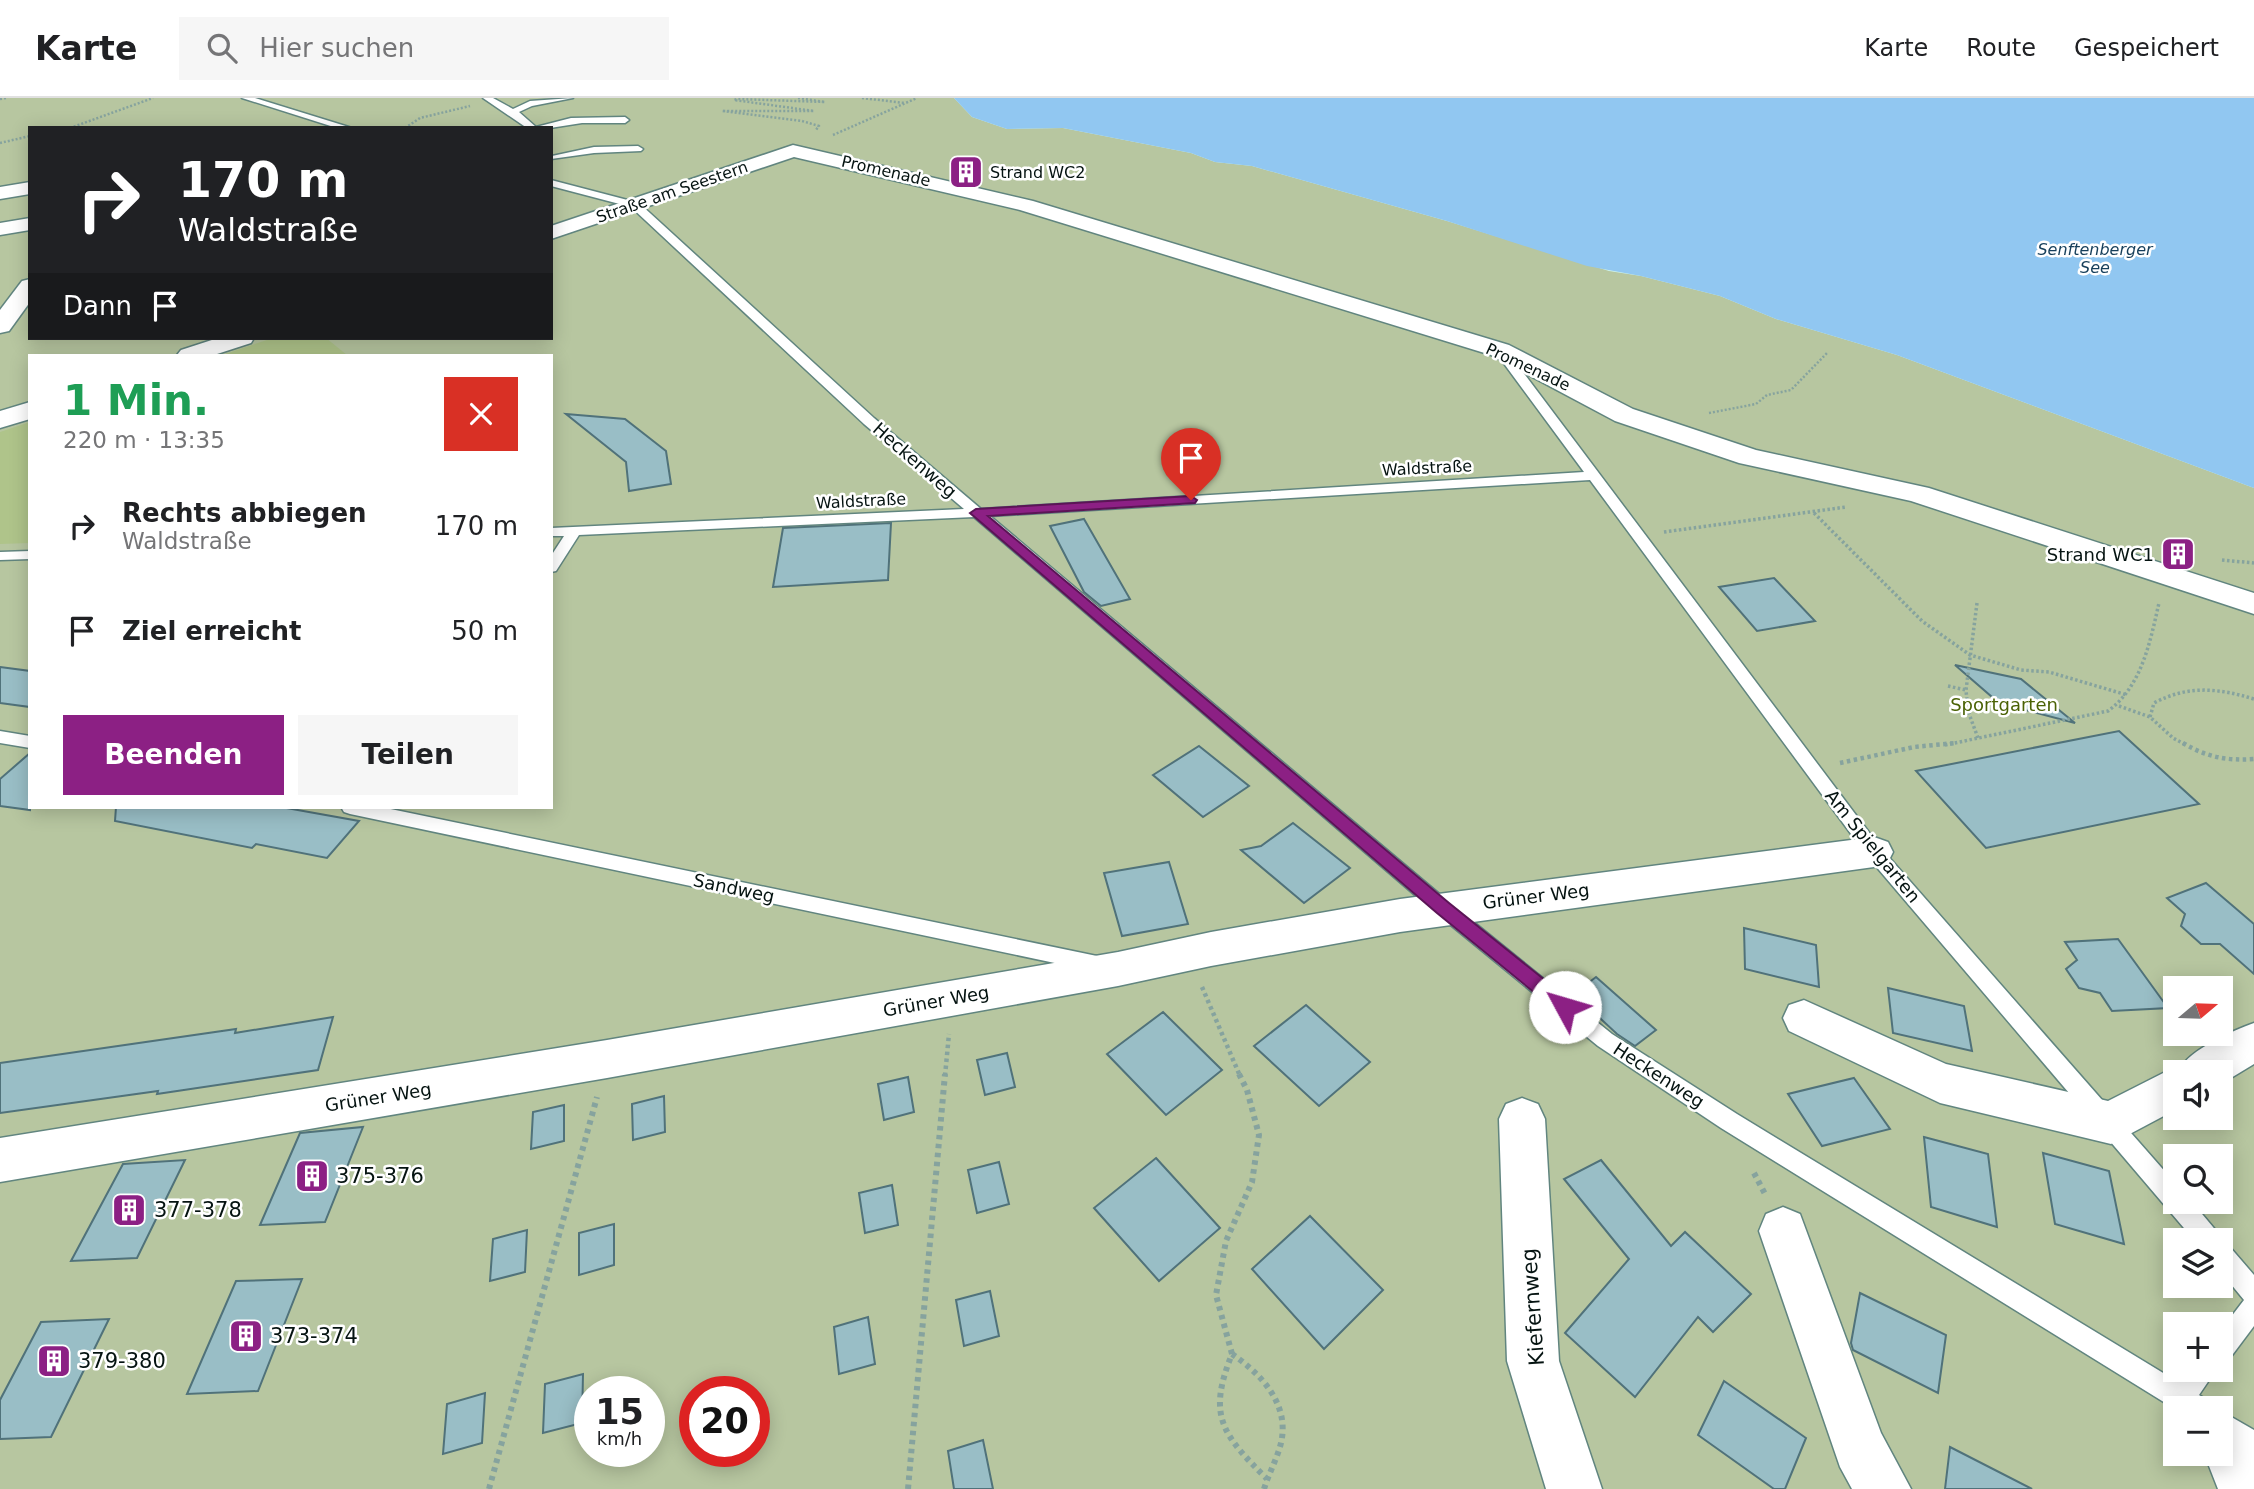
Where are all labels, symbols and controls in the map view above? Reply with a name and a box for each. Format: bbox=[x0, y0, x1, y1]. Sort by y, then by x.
search box bbox=[179, 17, 669, 80]
text: Karte bbox=[35, 29, 137, 68]
icon: search bbox=[203, 29, 241, 67]
text: Hier suchen bbox=[259, 33, 414, 63]
text: Karte bbox=[1864, 34, 1928, 62]
text: Route bbox=[1966, 34, 2036, 62]
text: Gespeichert bbox=[2074, 34, 2219, 62]
text: 170 m bbox=[178, 152, 348, 209]
street label: Promenade bbox=[840, 152, 932, 190]
building icon: Strand WC2 bbox=[947, 153, 985, 191]
icon: right bbox=[63, 154, 154, 245]
street label: Straße am Seestern bbox=[594, 157, 750, 227]
place label: Strand WC2 bbox=[990, 163, 1085, 182]
text: Waldstraße bbox=[178, 211, 358, 249]
water label: Senftenberger See bbox=[2037, 240, 2154, 277]
icon: arrive bbox=[146, 287, 184, 325]
text: Dann bbox=[63, 291, 132, 321]
street label: Promenade bbox=[1483, 339, 1573, 395]
text: 1 Min. bbox=[63, 376, 209, 425]
button: close bbox=[444, 377, 518, 451]
street label: Heckenweg bbox=[869, 418, 961, 502]
text: 220 m · 13:35 bbox=[63, 427, 225, 453]
pin bbox=[1161, 428, 1221, 500]
icon: arrive bbox=[1172, 439, 1210, 477]
street label: Waldstraße bbox=[1382, 456, 1472, 480]
street label: Waldstraße bbox=[816, 489, 906, 513]
text: Rechts abbiegen bbox=[122, 498, 367, 528]
icon: right bbox=[63, 507, 101, 545]
text: 170 m bbox=[435, 511, 518, 541]
text: Waldstraße bbox=[122, 528, 252, 554]
building icon: Strand WC1 bbox=[2159, 535, 2197, 573]
place label: Strand WC1 bbox=[2047, 544, 2154, 565]
icon: arrive bbox=[63, 612, 101, 650]
text: Ziel erreicht bbox=[122, 616, 302, 646]
text: 50 m bbox=[451, 616, 518, 646]
park label: Sportgarten bbox=[1950, 694, 2058, 715]
button: Beenden bbox=[63, 715, 284, 795]
button: Teilen bbox=[298, 715, 518, 795]
street label: Am Spielgarten bbox=[1821, 785, 1925, 907]
street label: Sandweg bbox=[691, 869, 777, 907]
street label: Grüner Weg bbox=[1481, 879, 1591, 913]
position arrow bbox=[1528, 970, 1602, 1044]
north arrow bbox=[2163, 976, 2233, 1046]
map controls bbox=[2163, 976, 2233, 1466]
street label: Grüner Weg bbox=[881, 981, 991, 1021]
street label: Heckenweg bbox=[1610, 1038, 1708, 1112]
button: sound bbox=[2163, 1060, 2233, 1130]
street label: Grüner Weg bbox=[323, 1078, 433, 1116]
button: search bbox=[2163, 1144, 2233, 1214]
building icon: 375-376 bbox=[293, 1157, 331, 1195]
place label: 375-376 bbox=[336, 1164, 424, 1188]
building icon: 377-378 bbox=[110, 1191, 148, 1229]
place label: 377-378 bbox=[154, 1198, 242, 1222]
button: layers bbox=[2163, 1228, 2233, 1298]
street label: Kiefernweg bbox=[1517, 1247, 1549, 1367]
button: + bbox=[2163, 1312, 2233, 1382]
building icon: 373-374 bbox=[227, 1317, 265, 1355]
place label: 373-374 bbox=[270, 1324, 358, 1348]
building icon: 379-380 bbox=[35, 1342, 73, 1380]
place label: 379-380 bbox=[78, 1349, 166, 1373]
speed limit sign: 20 bbox=[679, 1376, 770, 1467]
text: 15 bbox=[595, 1392, 644, 1432]
button: − bbox=[2163, 1396, 2233, 1466]
text: km/h bbox=[597, 1428, 642, 1449]

